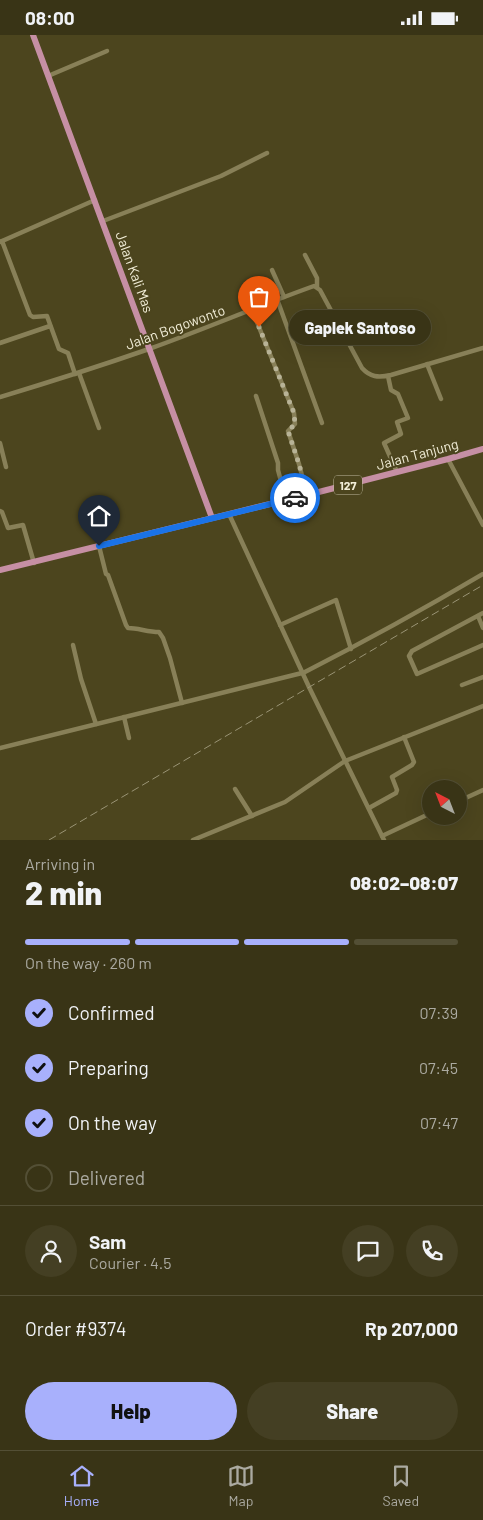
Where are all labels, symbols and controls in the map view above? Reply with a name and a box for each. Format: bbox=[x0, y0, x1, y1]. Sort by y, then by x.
text: 08:00 bbox=[25, 6, 75, 29]
street label: Jalan Kali Mas bbox=[112, 229, 158, 315]
pin bbox=[238, 276, 280, 327]
icon: bag bbox=[245, 283, 273, 311]
street label: Jalan Bogowonto bbox=[123, 301, 227, 353]
callout: Gaplek Santoso bbox=[289, 309, 432, 345]
text: Gaplek Santoso bbox=[304, 318, 416, 337]
street label: Jalan Tanjung bbox=[374, 435, 460, 473]
courier bbox=[270, 473, 320, 523]
road number: 127 bbox=[334, 475, 362, 495]
icon: car bbox=[281, 484, 309, 512]
pin bbox=[78, 495, 120, 546]
icon: home bbox=[85, 502, 113, 530]
north arrow bbox=[422, 780, 468, 825]
map controls bbox=[422, 780, 467, 825]
text: Arriving in bbox=[25, 854, 95, 873]
text: 08:02–08:07 bbox=[350, 871, 458, 894]
text: 2 min bbox=[25, 873, 102, 911]
text: On the way · 260 m bbox=[25, 953, 152, 972]
icon: check bbox=[25, 999, 53, 1027]
text: Confirmed bbox=[68, 1001, 155, 1024]
text: 07:39 bbox=[419, 1003, 458, 1022]
icon: check bbox=[25, 1054, 53, 1082]
text: Preparing bbox=[68, 1056, 149, 1079]
text: 07:45 bbox=[419, 1058, 458, 1077]
icon: check bbox=[25, 1109, 53, 1137]
text: On the way bbox=[68, 1111, 157, 1134]
text: 07:47 bbox=[420, 1113, 458, 1132]
text: Delivered bbox=[68, 1166, 145, 1189]
button: person bbox=[25, 1225, 77, 1277]
button: chat bbox=[342, 1225, 394, 1277]
button: phone bbox=[406, 1225, 458, 1277]
text: Sam bbox=[89, 1230, 126, 1253]
text: Courier · 4.5 bbox=[89, 1253, 172, 1272]
text: Order #9374 bbox=[25, 1317, 127, 1340]
text: Rp 207,000 bbox=[365, 1317, 458, 1340]
button: Help bbox=[25, 1382, 237, 1440]
button: Share bbox=[247, 1382, 458, 1440]
tab: Home bbox=[64, 1462, 99, 1509]
tab: Map bbox=[227, 1462, 255, 1509]
tab: Saved bbox=[382, 1462, 419, 1509]

